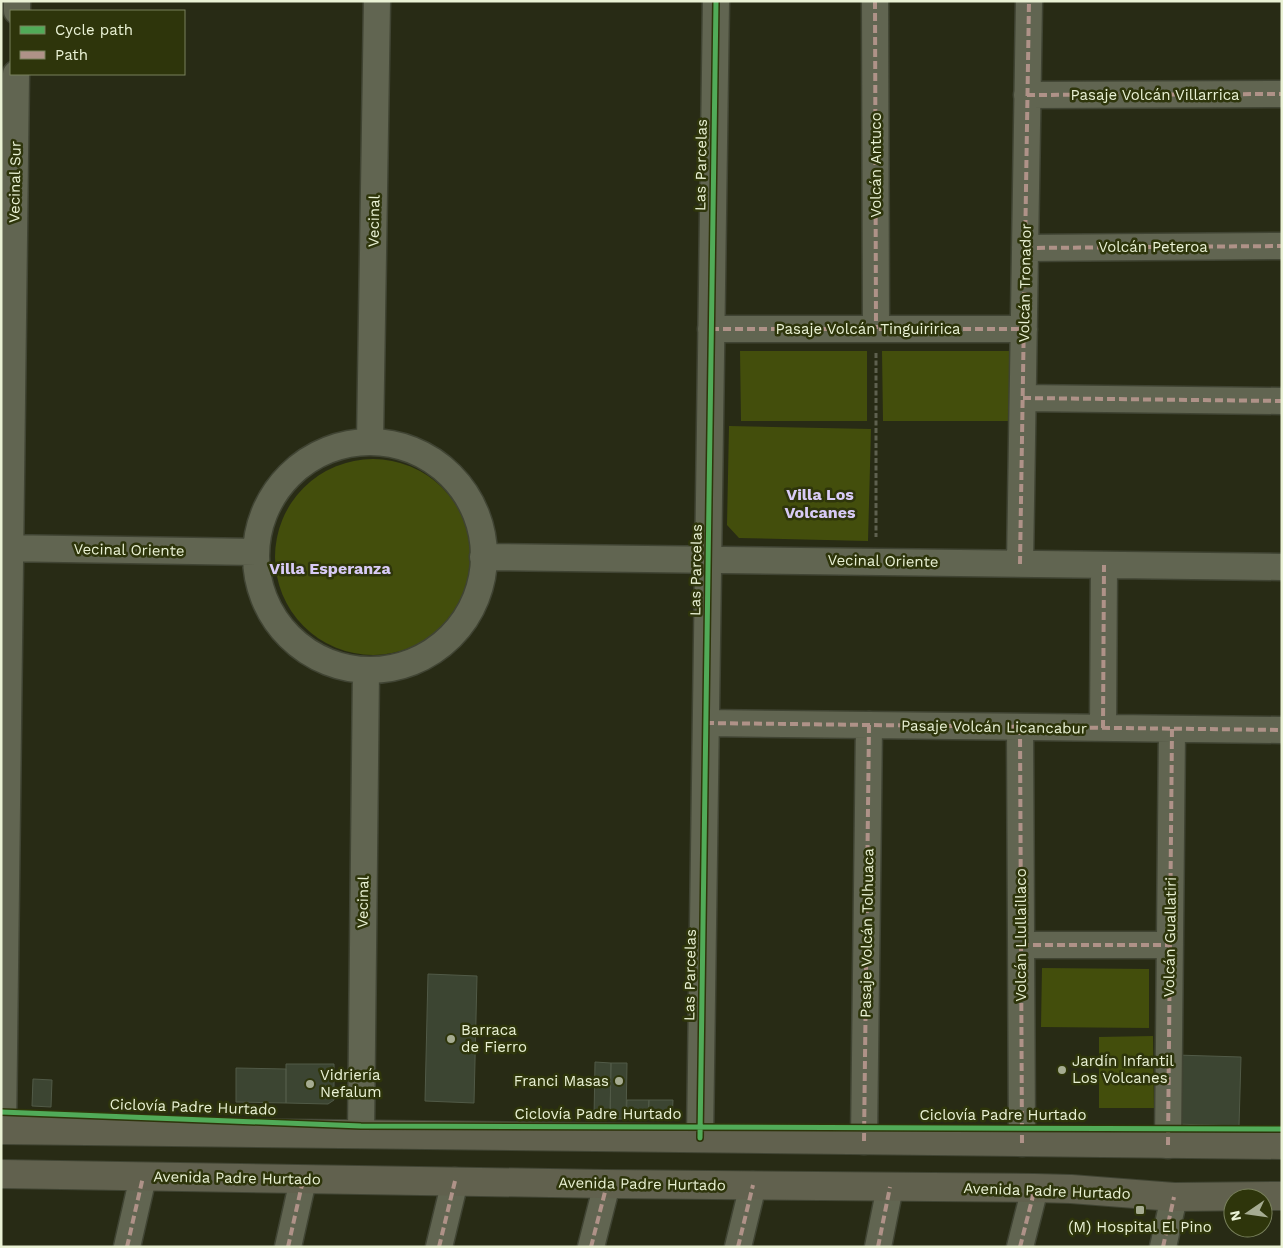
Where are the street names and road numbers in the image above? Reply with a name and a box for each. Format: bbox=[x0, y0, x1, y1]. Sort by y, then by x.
street label: Pasaje Volcán Villarrica bbox=[1070, 86, 1240, 104]
street label: Volcán Antuco bbox=[867, 112, 885, 218]
street label: Las Parcelas bbox=[691, 119, 711, 211]
street label: Vecinal Sur bbox=[5, 141, 25, 223]
street label: Vecinal bbox=[365, 194, 383, 247]
street label: Volcán Tronador bbox=[1015, 223, 1035, 343]
street label: Volcán Peteroa bbox=[1098, 238, 1208, 256]
street label: Pasaje Volcán Tinguiririca bbox=[775, 320, 961, 338]
street label: Las Parcelas bbox=[686, 524, 706, 616]
street label: Vecinal Oriente bbox=[73, 540, 185, 560]
street label: Vecinal Oriente bbox=[827, 551, 939, 571]
street label: Pasaje Volcán Licancabur bbox=[901, 716, 1087, 738]
street label: Pasaje Volcán Tolhuaca bbox=[857, 847, 877, 1018]
street label: Volcán Llullaillaco bbox=[1012, 868, 1030, 1002]
street label: Vecinal bbox=[354, 875, 372, 928]
street label: Volcán Guallatiri bbox=[1160, 877, 1180, 997]
street label: Las Parcelas bbox=[680, 929, 700, 1021]
street label: Ciclovía Padre Hurtado bbox=[109, 1095, 277, 1119]
street label: Ciclovía Padre Hurtado bbox=[514, 1105, 682, 1123]
street label: Ciclovía Padre Hurtado bbox=[919, 1106, 1087, 1124]
street label: Avenida Padre Hurtado bbox=[153, 1168, 321, 1188]
street label: Avenida Padre Hurtado bbox=[558, 1174, 726, 1194]
street label: Avenida Padre Hurtado bbox=[963, 1179, 1131, 1203]

